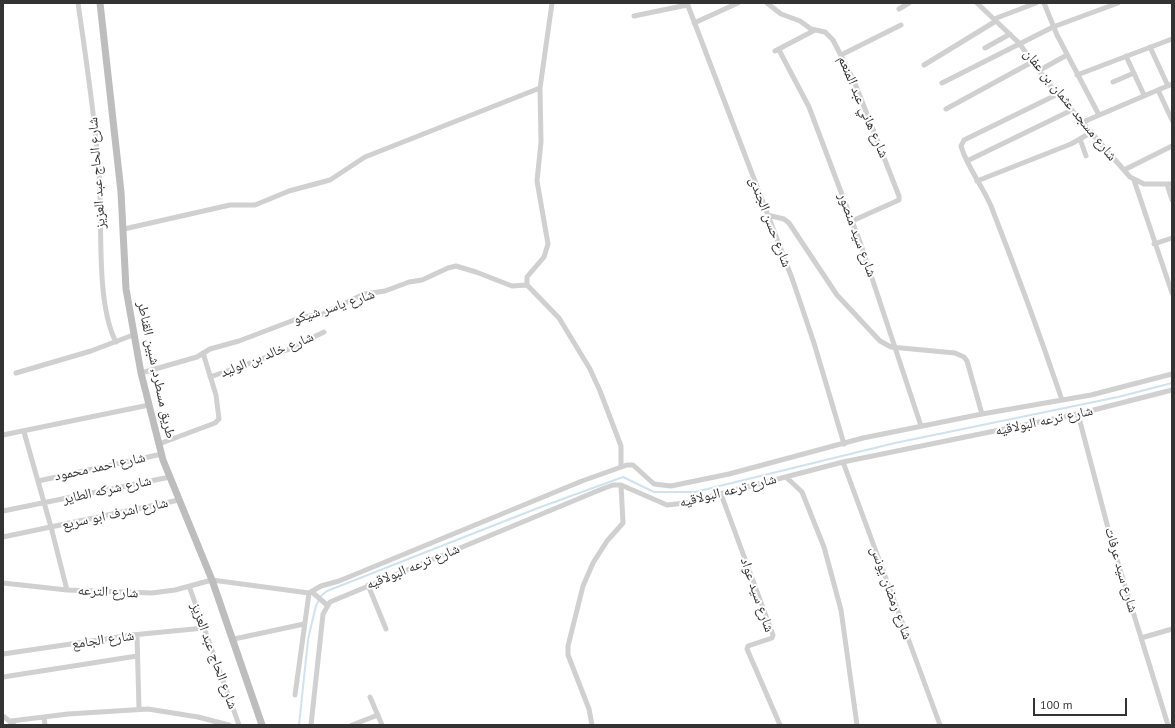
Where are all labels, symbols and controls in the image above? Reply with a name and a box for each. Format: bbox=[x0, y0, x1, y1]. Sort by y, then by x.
street label: شارع مسجد عثمان بن عفان bbox=[1020, 46, 1120, 164]
street label: شارع هاني عبد المنعم bbox=[834, 54, 892, 160]
street label: شارع الحاج عبد العزيز bbox=[85, 117, 109, 229]
street label: شارع حسن الجندى bbox=[745, 174, 795, 270]
street label: شارع سيد منصور bbox=[834, 191, 880, 279]
street label: شارع ياسر شيكو bbox=[291, 286, 377, 328]
street label: طريق مسطرد, شبين القناطر bbox=[133, 300, 179, 440]
street label: شارع خالد بن الوليد bbox=[218, 329, 316, 381]
street label: شارع ترعه البولاقيه bbox=[994, 402, 1094, 440]
street label: شارع احمد محمود bbox=[53, 449, 147, 485]
street label: شارع ترعه البولاقيه bbox=[678, 471, 778, 511]
street label: شارع شركه الطاير bbox=[61, 472, 153, 508]
street label: شارع اشرف ابو سريع bbox=[60, 495, 170, 533]
street label: شارع سيد عرفات bbox=[1101, 525, 1141, 615]
street label: شارع ترعه البولاقيه bbox=[364, 541, 462, 593]
street label: شارع رمضان يونس bbox=[866, 544, 916, 642]
street label: شارع سيد عواد bbox=[736, 556, 778, 634]
street label: شارع الترعه bbox=[77, 582, 139, 602]
street label: شارع الحاج عبد العزيز bbox=[187, 601, 241, 711]
street label: شارع الجامع bbox=[71, 627, 135, 653]
scale bar bbox=[1035, 690, 1129, 716]
text: 100 m bbox=[1040, 697, 1073, 712]

